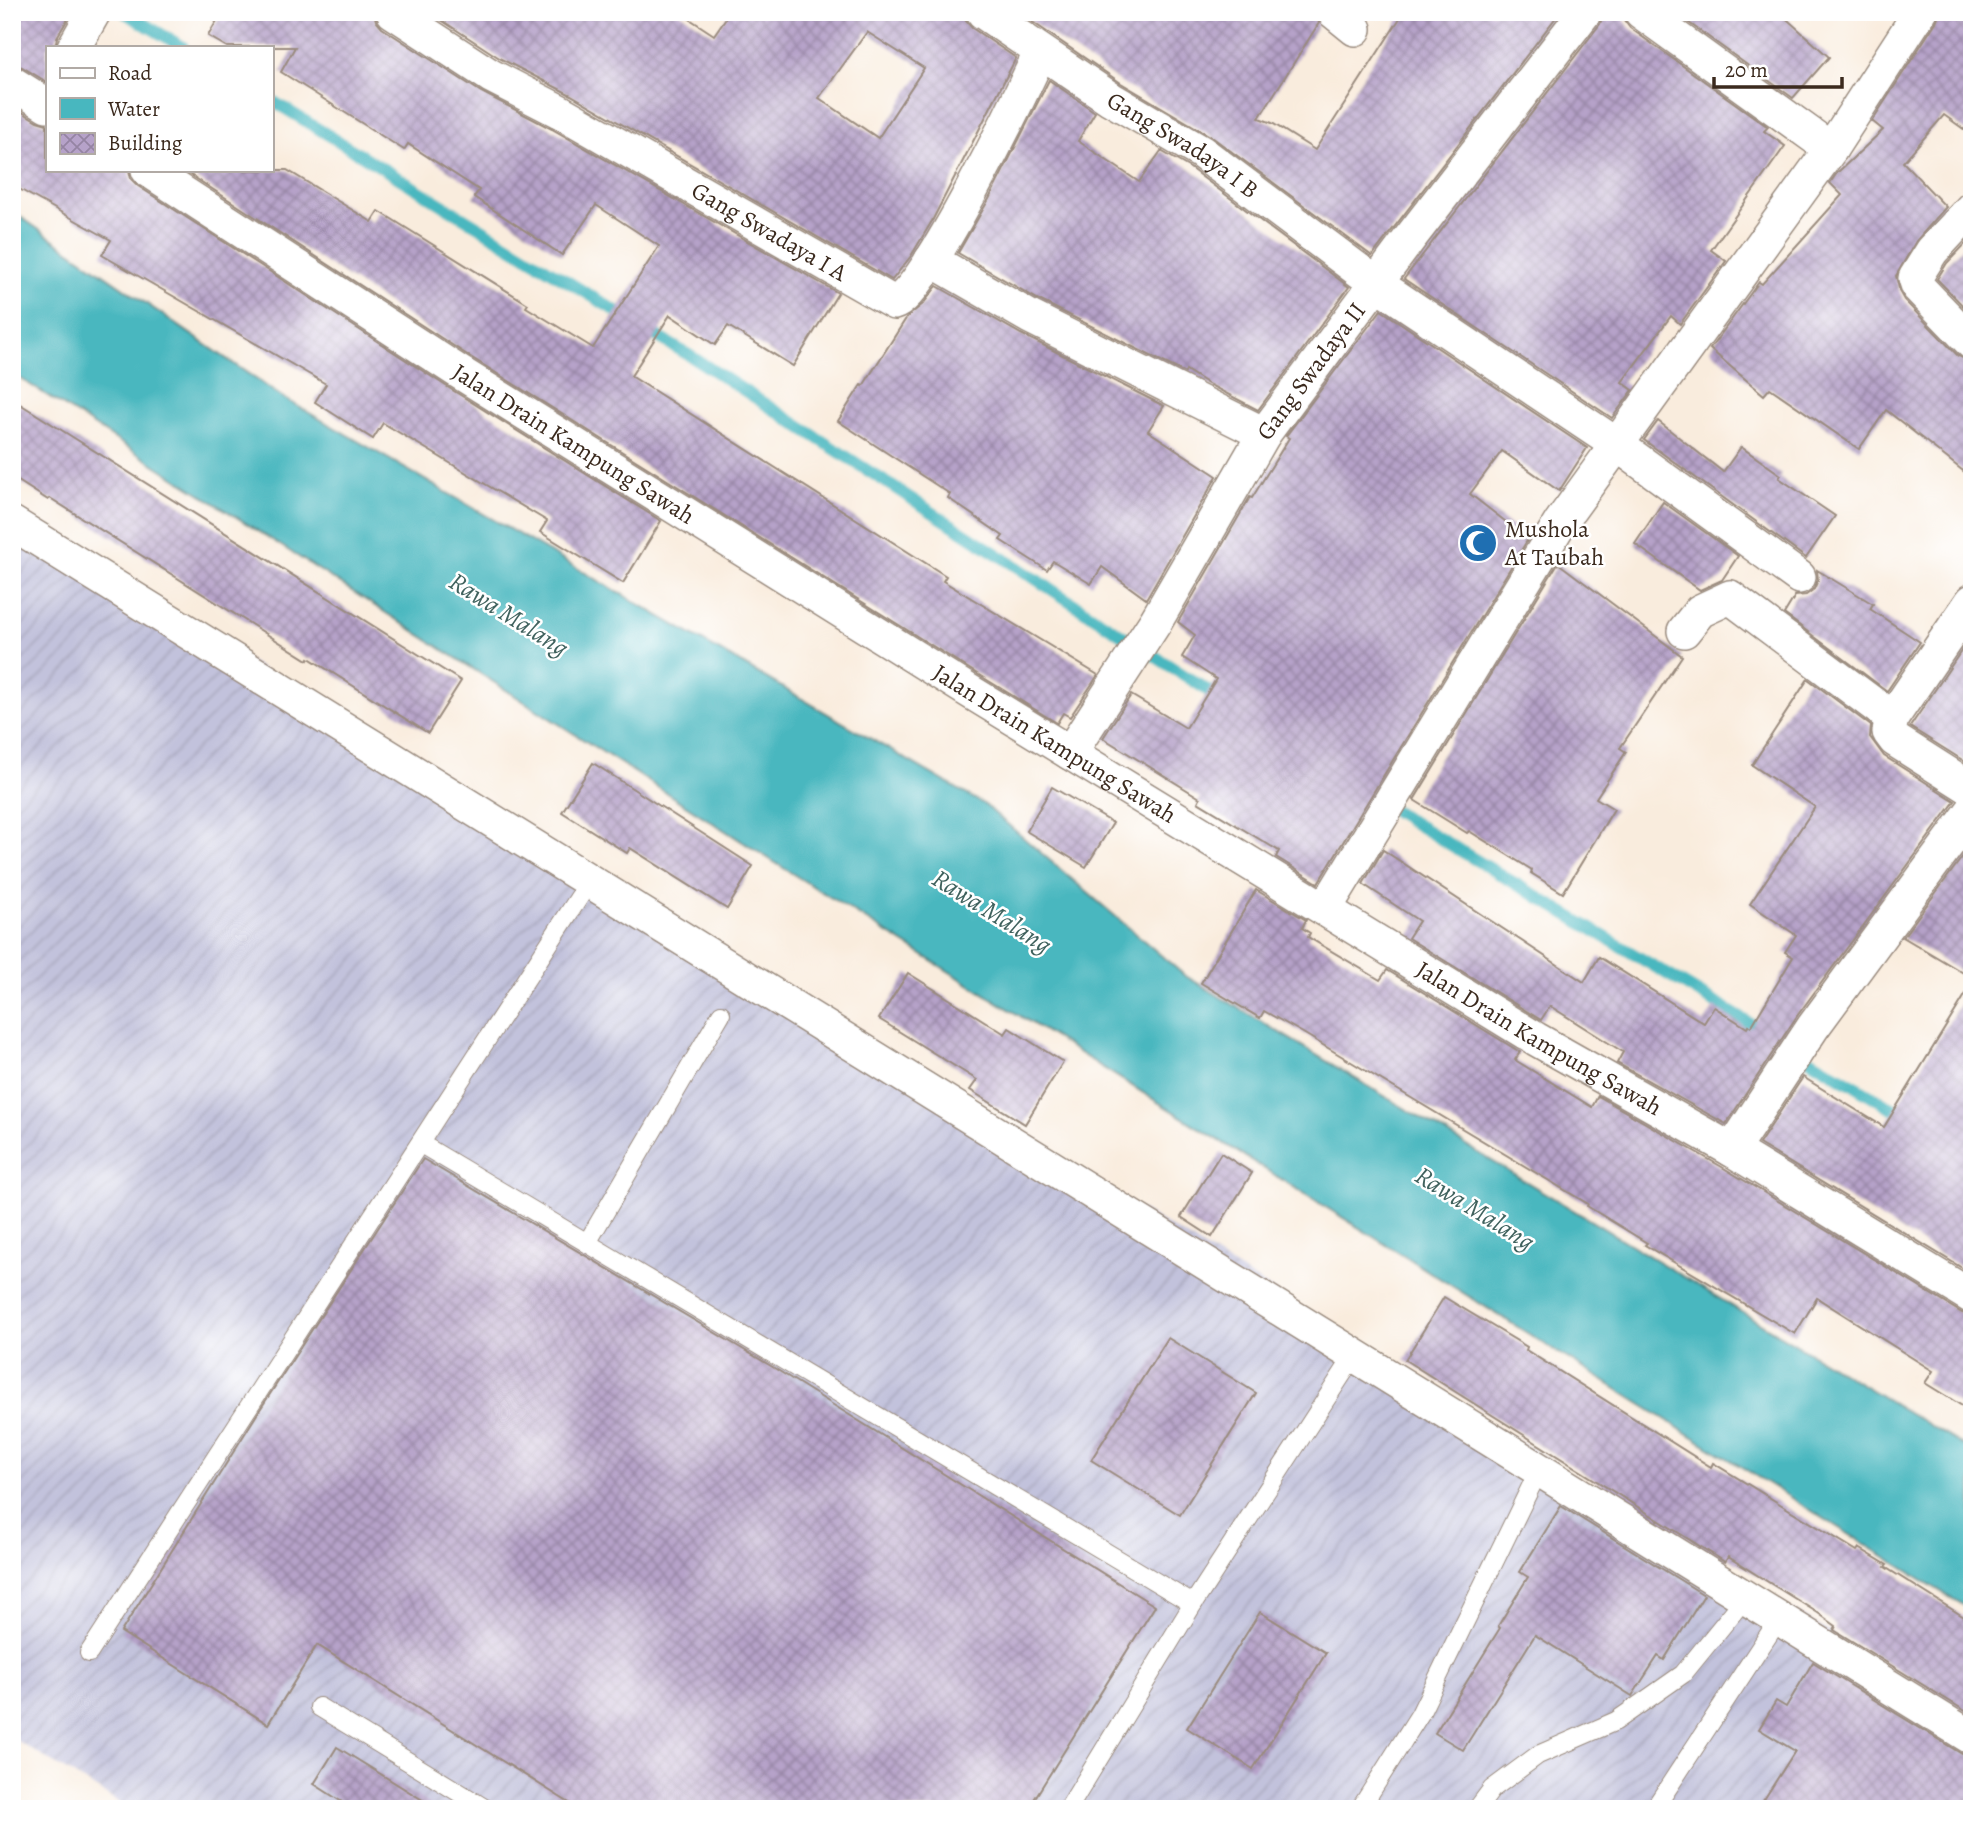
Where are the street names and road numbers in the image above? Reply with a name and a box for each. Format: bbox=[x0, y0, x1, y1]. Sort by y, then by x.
street label: Gang Swadaya I B bbox=[1101, 84, 1265, 206]
street label: Gang Swadaya I A bbox=[686, 174, 854, 289]
street label: Gang Swadaya II bbox=[1249, 296, 1373, 446]
street label: Jalan Drain Kampung Sawah bbox=[446, 356, 701, 532]
street label: Jalan Drain Kampung Sawah bbox=[927, 656, 1183, 831]
street label: Jalan Drain Kampung Sawah bbox=[1410, 953, 1668, 1123]

